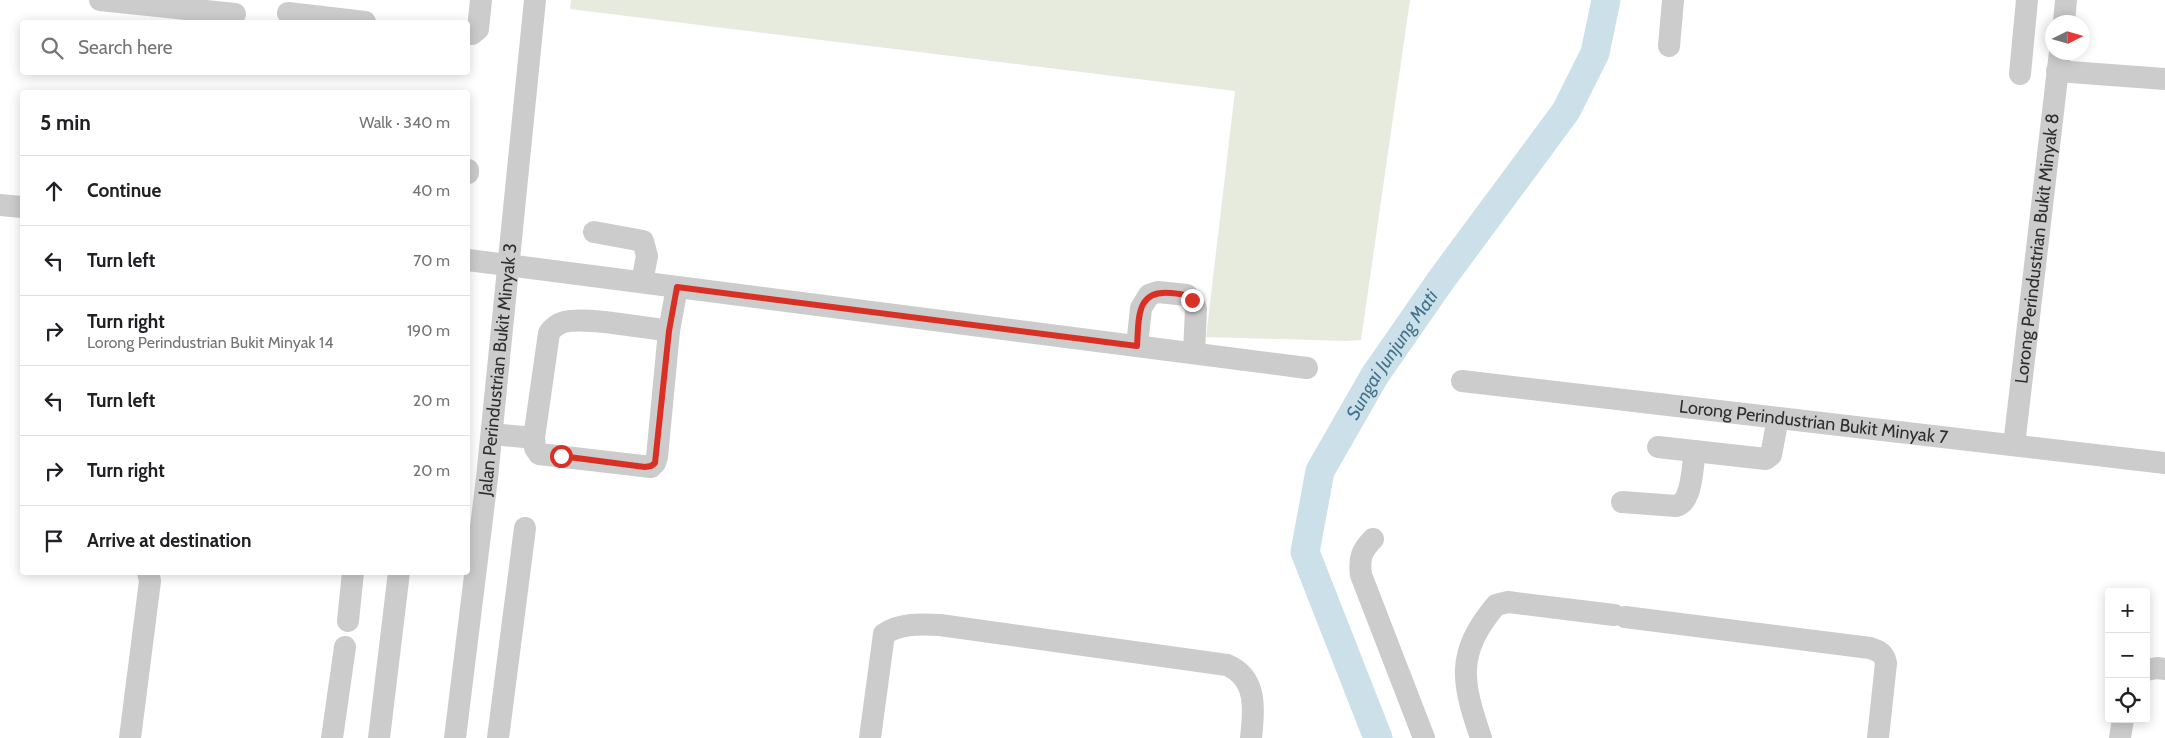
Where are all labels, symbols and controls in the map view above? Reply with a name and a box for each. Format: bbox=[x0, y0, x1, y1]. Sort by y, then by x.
north arrow bbox=[2045, 15, 2090, 60]
search box bbox=[20, 20, 470, 75]
icon: search bbox=[38, 34, 66, 62]
text: Search here bbox=[78, 36, 172, 59]
text: 5 min bbox=[40, 110, 91, 135]
street label: Lorong Perindustrian Bukit Minyak 8 bbox=[2010, 112, 2064, 385]
text: Walk · 340 m bbox=[359, 113, 450, 132]
icon: ahead bbox=[40, 177, 68, 205]
text: Continue bbox=[87, 179, 161, 202]
text: 40 m bbox=[412, 181, 450, 200]
street label: Jalan Perindustrian Bukit Minyak 3 bbox=[474, 242, 522, 498]
icon: left bbox=[40, 247, 68, 275]
text: Turn left bbox=[87, 249, 155, 272]
text: 70 m bbox=[413, 251, 450, 270]
water label: Sungai Junjung Mati bbox=[1341, 284, 1443, 423]
route end bbox=[1181, 289, 1204, 312]
text: Turn right bbox=[87, 310, 165, 333]
icon: right bbox=[40, 317, 68, 345]
text: 190 m bbox=[407, 321, 450, 340]
text: Lorong Perindustrian Bukit Minyak 14 bbox=[87, 333, 334, 352]
icon: left bbox=[40, 387, 68, 415]
text: Turn left bbox=[87, 389, 155, 412]
text: 20 m bbox=[413, 391, 450, 410]
street label: Lorong Perindustrian Bukit Minyak 7 bbox=[1678, 395, 1949, 449]
route start bbox=[550, 445, 573, 468]
icon: right bbox=[40, 457, 68, 485]
text: Turn right bbox=[87, 459, 165, 482]
text: 20 m bbox=[413, 461, 450, 480]
icon: arrive bbox=[40, 527, 68, 555]
text: Arrive at destination bbox=[87, 529, 251, 552]
map controls bbox=[2105, 588, 2150, 723]
button: + bbox=[2105, 588, 2150, 633]
button: − bbox=[2105, 633, 2150, 678]
button: locate bbox=[2105, 678, 2150, 723]

